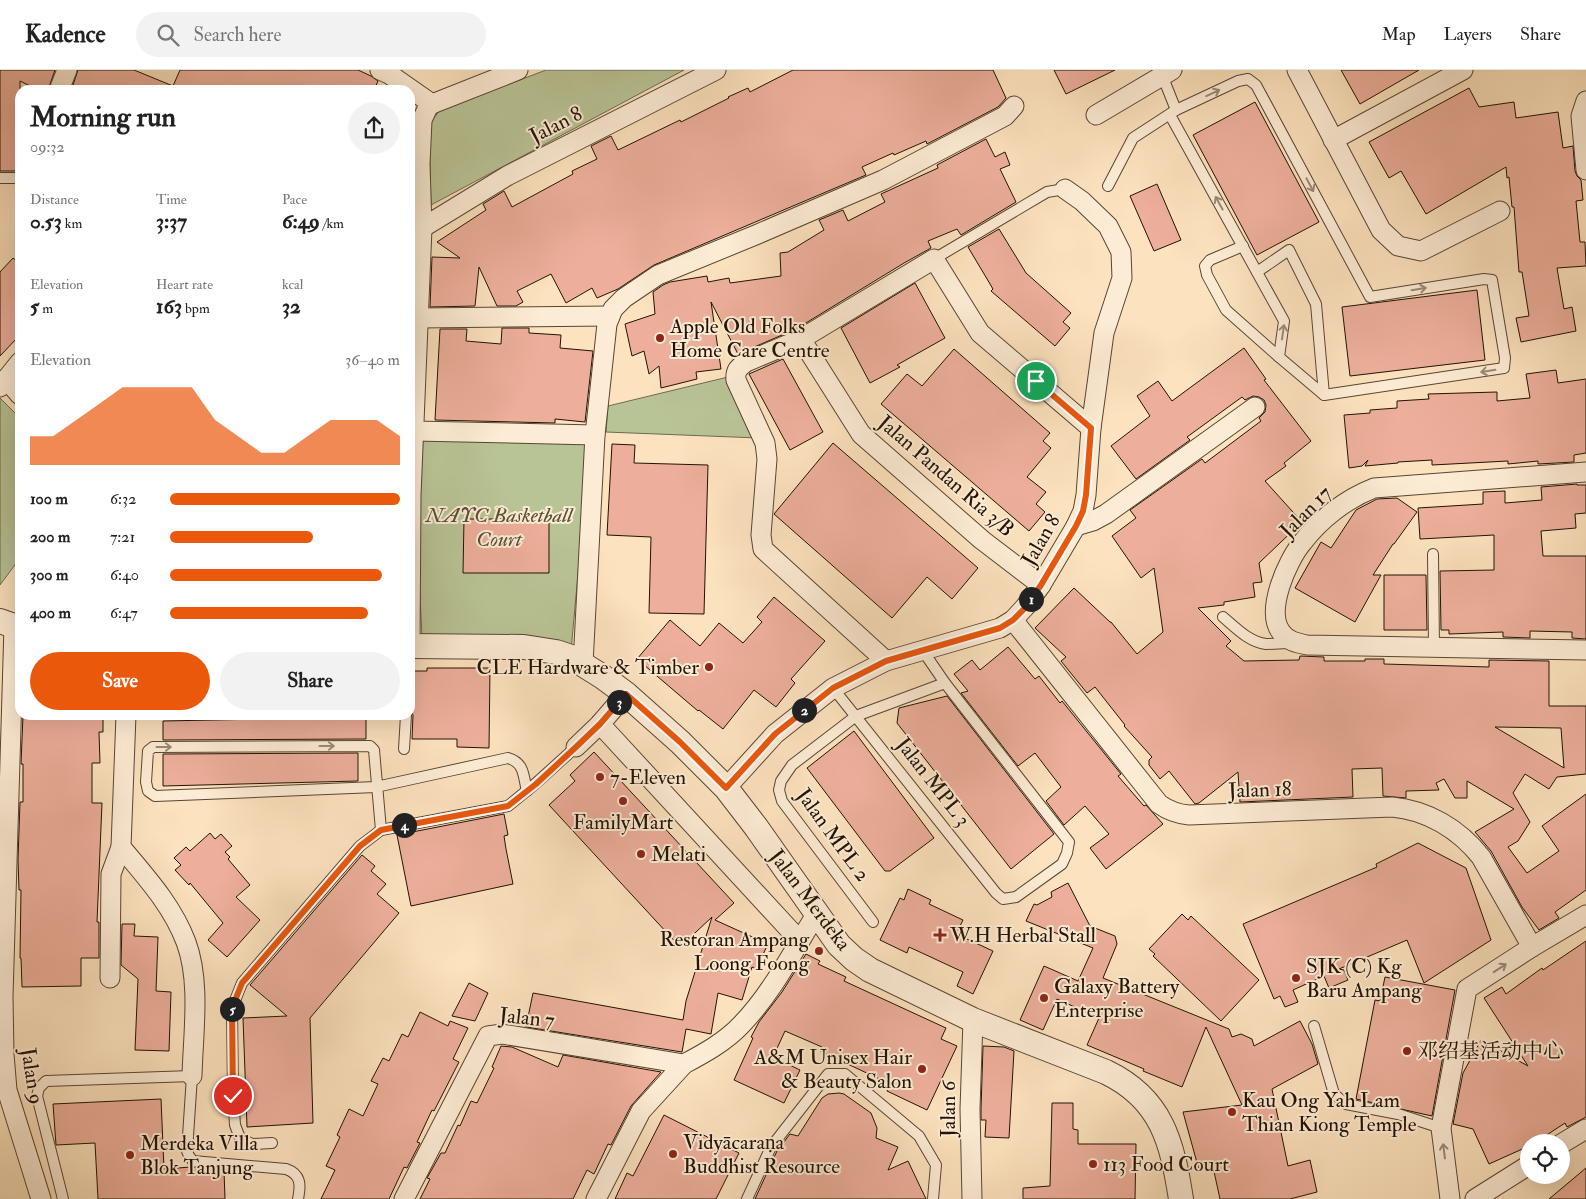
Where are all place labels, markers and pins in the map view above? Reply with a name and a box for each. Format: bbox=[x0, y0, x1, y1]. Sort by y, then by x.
place label: Apple Old Folks Home Care Centre bbox=[669, 313, 830, 364]
marker: Apple Old Folks Home Care Centre bbox=[654, 332, 666, 344]
pin bbox=[1015, 360, 1057, 402]
pin: 1 bbox=[1018, 586, 1044, 612]
place label: CLE Hardware & Timber bbox=[477, 654, 699, 681]
marker: CLE Hardware & Timber bbox=[703, 661, 715, 673]
pin: 3 bbox=[606, 690, 632, 714]
pin: 2 bbox=[792, 698, 816, 722]
place label: 7-Eleven bbox=[610, 764, 686, 791]
marker: 7-Eleven bbox=[594, 771, 606, 783]
marker: FamilyMart bbox=[617, 795, 629, 807]
place label: FamilyMart bbox=[573, 809, 674, 836]
pin: 4 bbox=[392, 812, 416, 838]
place label: Melati bbox=[651, 841, 707, 868]
marker: Melati bbox=[635, 848, 647, 860]
place label: W.H Herbal Stall bbox=[949, 922, 1096, 949]
place label: Restoran Ampang Loong Foong bbox=[660, 926, 810, 977]
marker: W.H Herbal Stall bbox=[934, 929, 946, 941]
marker: Restoran Ampang Loong Foong bbox=[813, 945, 825, 957]
place label: SJK (C) Kg Baru Ampang bbox=[1306, 953, 1422, 1004]
marker: SJK (C) Kg Baru Ampang bbox=[1290, 972, 1302, 984]
place label: Galaxy Battery Enterprise bbox=[1054, 973, 1180, 1024]
marker: Galaxy Battery Enterprise bbox=[1038, 992, 1050, 1004]
pin: 5 bbox=[220, 996, 244, 1022]
place label: 邓绍基活动中心 bbox=[1417, 1038, 1564, 1065]
place label: A&M Unisex Hair & Beauty Salon bbox=[753, 1044, 912, 1095]
marker: 邓绍基活动中心 bbox=[1401, 1045, 1413, 1057]
marker: A&M Unisex Hair & Beauty Salon bbox=[916, 1063, 928, 1075]
pin bbox=[212, 1075, 254, 1117]
place label: Kau Ong Yah Lam Thian Kiong Temple bbox=[1242, 1087, 1417, 1138]
marker: Kau Ong Yah Lam Thian Kiong Temple bbox=[1226, 1106, 1238, 1118]
place label: Vidyācaraṇa Buddhist Resource bbox=[683, 1129, 840, 1180]
place label: Merdeka Villa Blok Tanjung bbox=[140, 1130, 259, 1181]
marker: Vidyācaraṇa Buddhist Resource bbox=[667, 1148, 679, 1160]
marker: Merdeka Villa Blok Tanjung bbox=[124, 1149, 136, 1161]
place label: 113 Food Court bbox=[1103, 1151, 1229, 1178]
marker: 113 Food Court bbox=[1087, 1158, 1099, 1170]

